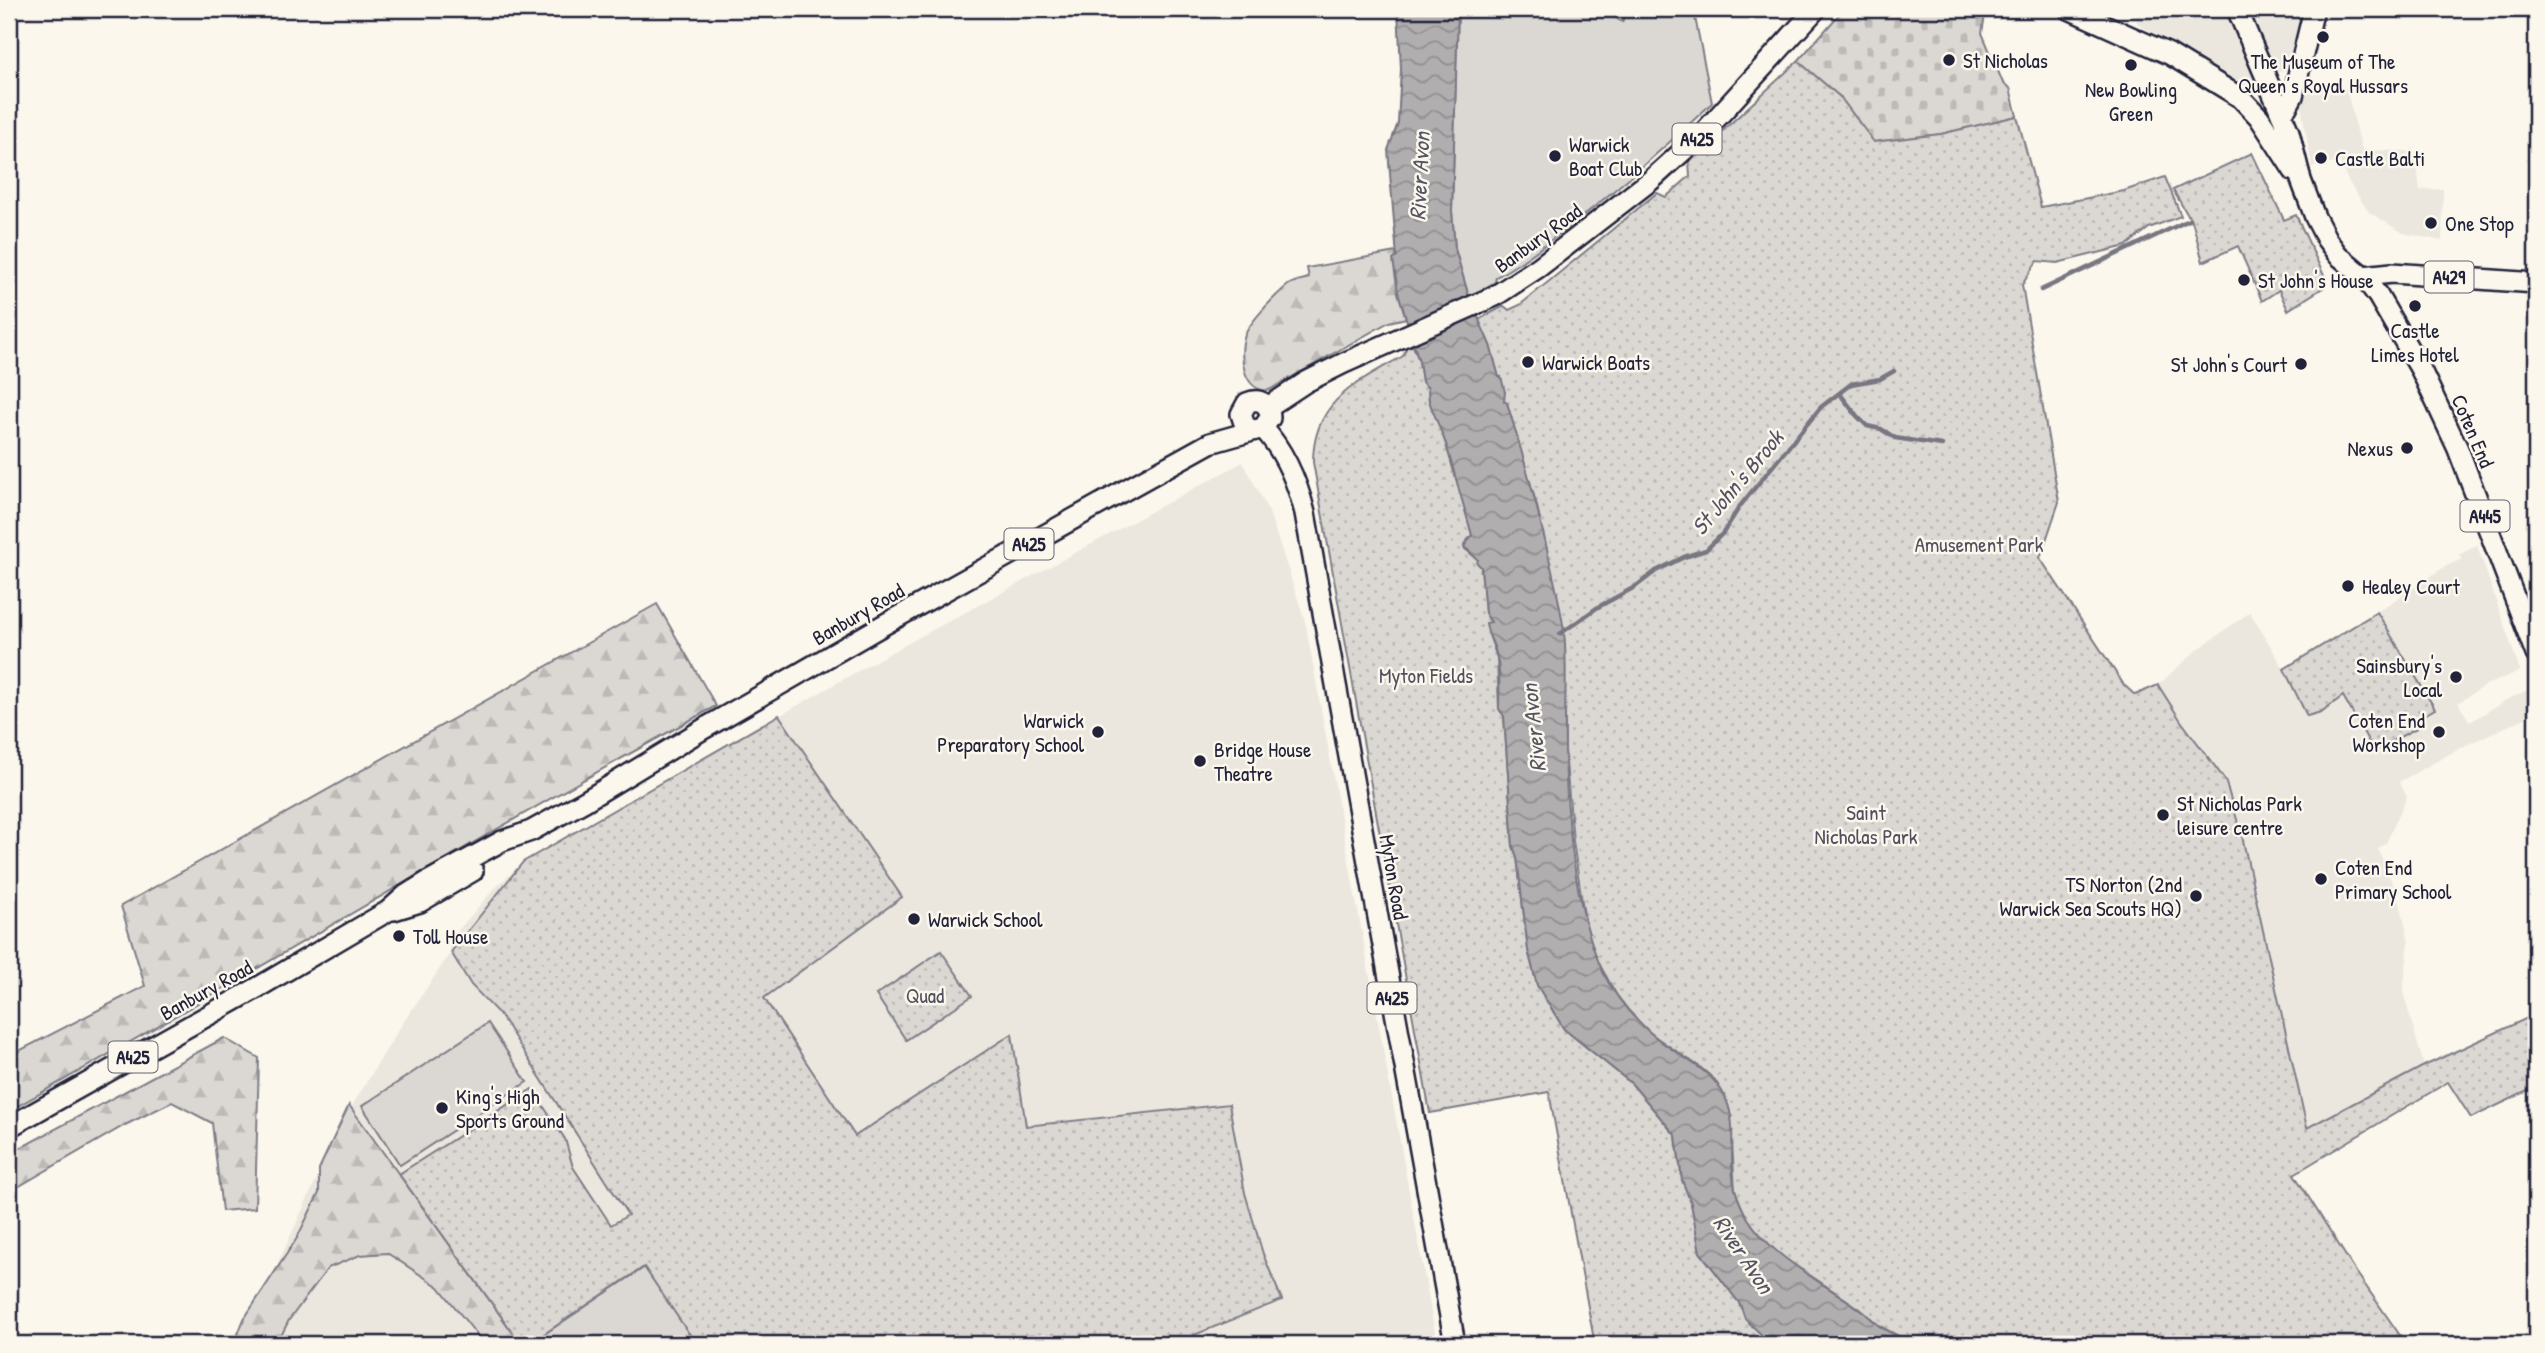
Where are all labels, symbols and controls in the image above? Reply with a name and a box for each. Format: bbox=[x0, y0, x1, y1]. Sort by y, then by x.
marker: The Museum of The Queen’s Royal Hussars bbox=[2315, 29, 2331, 45]
place label: St Nicholas bbox=[1963, 46, 2048, 75]
place label: The Museum of The Queen’s Royal Hussars bbox=[2238, 47, 2408, 100]
marker: St Nicholas bbox=[1941, 52, 1957, 68]
marker: New Bowling Green bbox=[2123, 57, 2139, 73]
place label: New Bowling Green bbox=[2085, 75, 2177, 128]
road number: A425 bbox=[1672, 124, 1722, 154]
water label: River Avon bbox=[1401, 130, 1437, 221]
place label: Warwick Boat Club bbox=[1569, 130, 1643, 183]
place label: Castle Balti bbox=[2335, 144, 2425, 173]
marker: Warwick Boat Club bbox=[1547, 148, 1563, 164]
marker: Castle Balti bbox=[2313, 150, 2329, 166]
street label: Banbury Road bbox=[1488, 196, 1588, 280]
place label: One Stop bbox=[2445, 209, 2514, 238]
marker: One Stop bbox=[2423, 215, 2439, 231]
road number: A429 bbox=[2424, 262, 2474, 292]
place label: St John's House bbox=[2258, 266, 2374, 295]
marker: St John's House bbox=[2236, 272, 2252, 288]
marker: Castle Limes Hotel bbox=[2407, 298, 2423, 314]
place label: Castle Limes Hotel bbox=[2371, 316, 2459, 369]
place label: Warwick Boats bbox=[1542, 348, 1650, 377]
place label: St John's Court bbox=[2171, 350, 2288, 379]
marker: Warwick Boats bbox=[1520, 354, 1536, 370]
marker: St John's Court bbox=[2293, 356, 2309, 372]
street label: Coten End bbox=[2445, 390, 2501, 472]
water label: St John's Brook bbox=[1684, 421, 1792, 541]
place label: Nexus bbox=[2348, 434, 2393, 463]
marker: Nexus bbox=[2399, 440, 2415, 456]
road number: A445 bbox=[2460, 500, 2510, 531]
road number: A425 bbox=[1004, 528, 1054, 559]
park label: Amusement Park bbox=[1915, 530, 2044, 559]
place label: Healey Court bbox=[2362, 572, 2461, 601]
street label: Banbury Road bbox=[807, 576, 909, 652]
marker: Healey Court bbox=[2340, 578, 2356, 594]
place label: Sainsbury's Local bbox=[2356, 651, 2442, 704]
park label: Myton Fields bbox=[1379, 661, 1473, 690]
marker: Sainsbury's Local bbox=[2448, 669, 2464, 685]
water label: River Avon bbox=[1513, 681, 1553, 773]
place label: Warwick Preparatory School bbox=[937, 706, 1084, 759]
place label: Coten End Workshop bbox=[2348, 706, 2425, 759]
marker: Warwick Preparatory School bbox=[1090, 724, 1106, 740]
marker: Coten End Workshop bbox=[2431, 724, 2447, 740]
place label: Bridge House Theatre bbox=[1214, 735, 1311, 788]
marker: Bridge House Theatre bbox=[1192, 753, 1208, 769]
place label: St Nicholas Park leisure centre bbox=[2177, 789, 2302, 842]
park label: Saint Nicholas Park bbox=[1814, 798, 1918, 851]
marker: St Nicholas Park leisure centre bbox=[2155, 807, 2171, 823]
street label: Myton Road bbox=[1372, 832, 1416, 922]
place label: Coten End Primary School bbox=[2335, 853, 2452, 906]
place label: TS Norton (2nd Warwick Sea Scouts HQ) bbox=[2000, 870, 2182, 923]
marker: Coten End Primary School bbox=[2313, 871, 2329, 887]
marker: TS Norton (2nd Warwick Sea Scouts HQ) bbox=[2188, 888, 2204, 904]
place label: Warwick School bbox=[928, 905, 1043, 934]
marker: Warwick School bbox=[906, 911, 922, 927]
place label: Toll House bbox=[413, 922, 488, 951]
marker: Toll House bbox=[391, 928, 407, 944]
street label: Banbury Road bbox=[155, 953, 257, 1027]
park label: Quad bbox=[906, 981, 944, 1010]
road number: A425 bbox=[1368, 982, 1416, 1014]
road number: A425 bbox=[108, 1042, 158, 1072]
place label: King's High Sports Ground bbox=[456, 1082, 564, 1135]
marker: King's High Sports Ground bbox=[434, 1100, 450, 1116]
water label: River Avon bbox=[1706, 1209, 1782, 1301]

